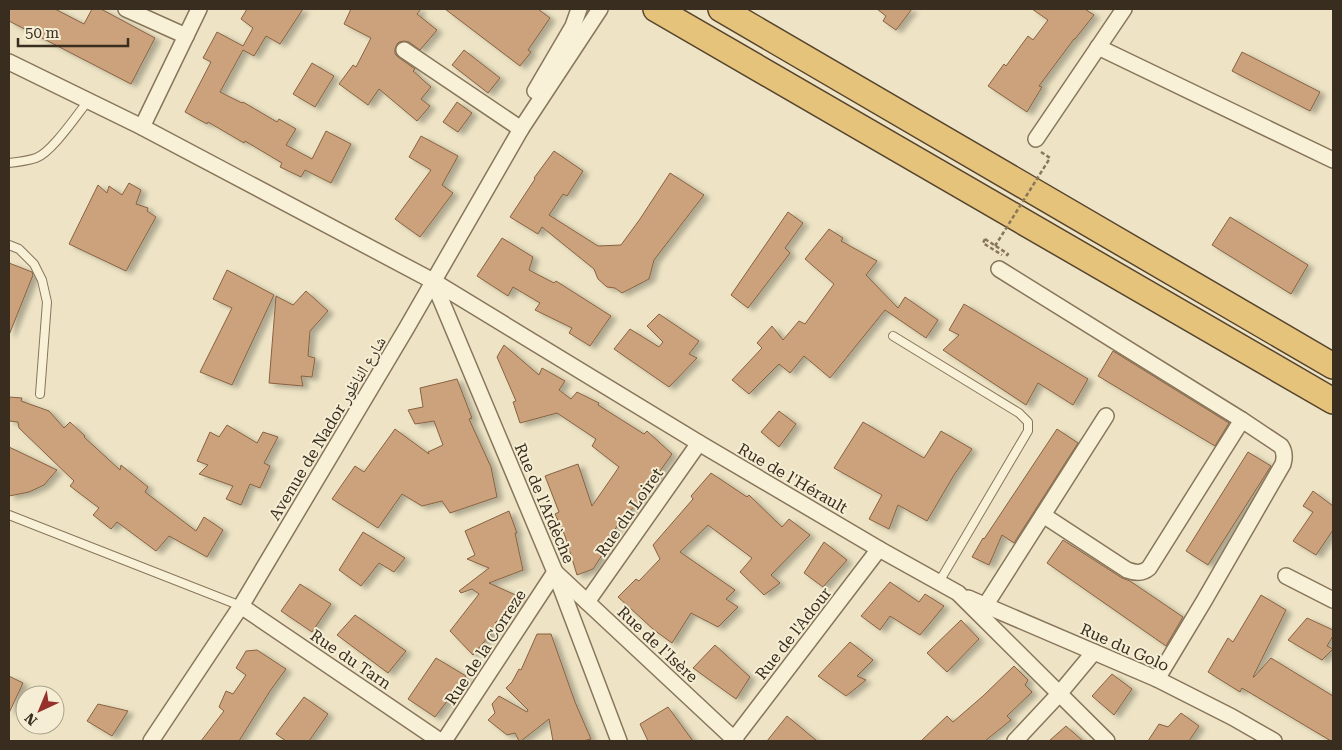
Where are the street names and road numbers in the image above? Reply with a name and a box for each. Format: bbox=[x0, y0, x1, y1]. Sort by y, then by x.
street label: Avenue de Nador شارع الناظور bbox=[265, 333, 391, 524]
street label: Rue de l'Hérault bbox=[735, 439, 851, 518]
street label: Rue de l'Ardèche bbox=[511, 440, 579, 566]
street label: Rue du Loiret bbox=[592, 464, 667, 560]
street label: Rue de l'Adour bbox=[752, 583, 836, 683]
street label: Rue de la Correze bbox=[441, 586, 530, 709]
street label: Rue de l'Isère bbox=[613, 602, 702, 687]
street label: Rue du Golo bbox=[1077, 619, 1172, 676]
street label: Rue du Tarn bbox=[307, 625, 395, 693]

